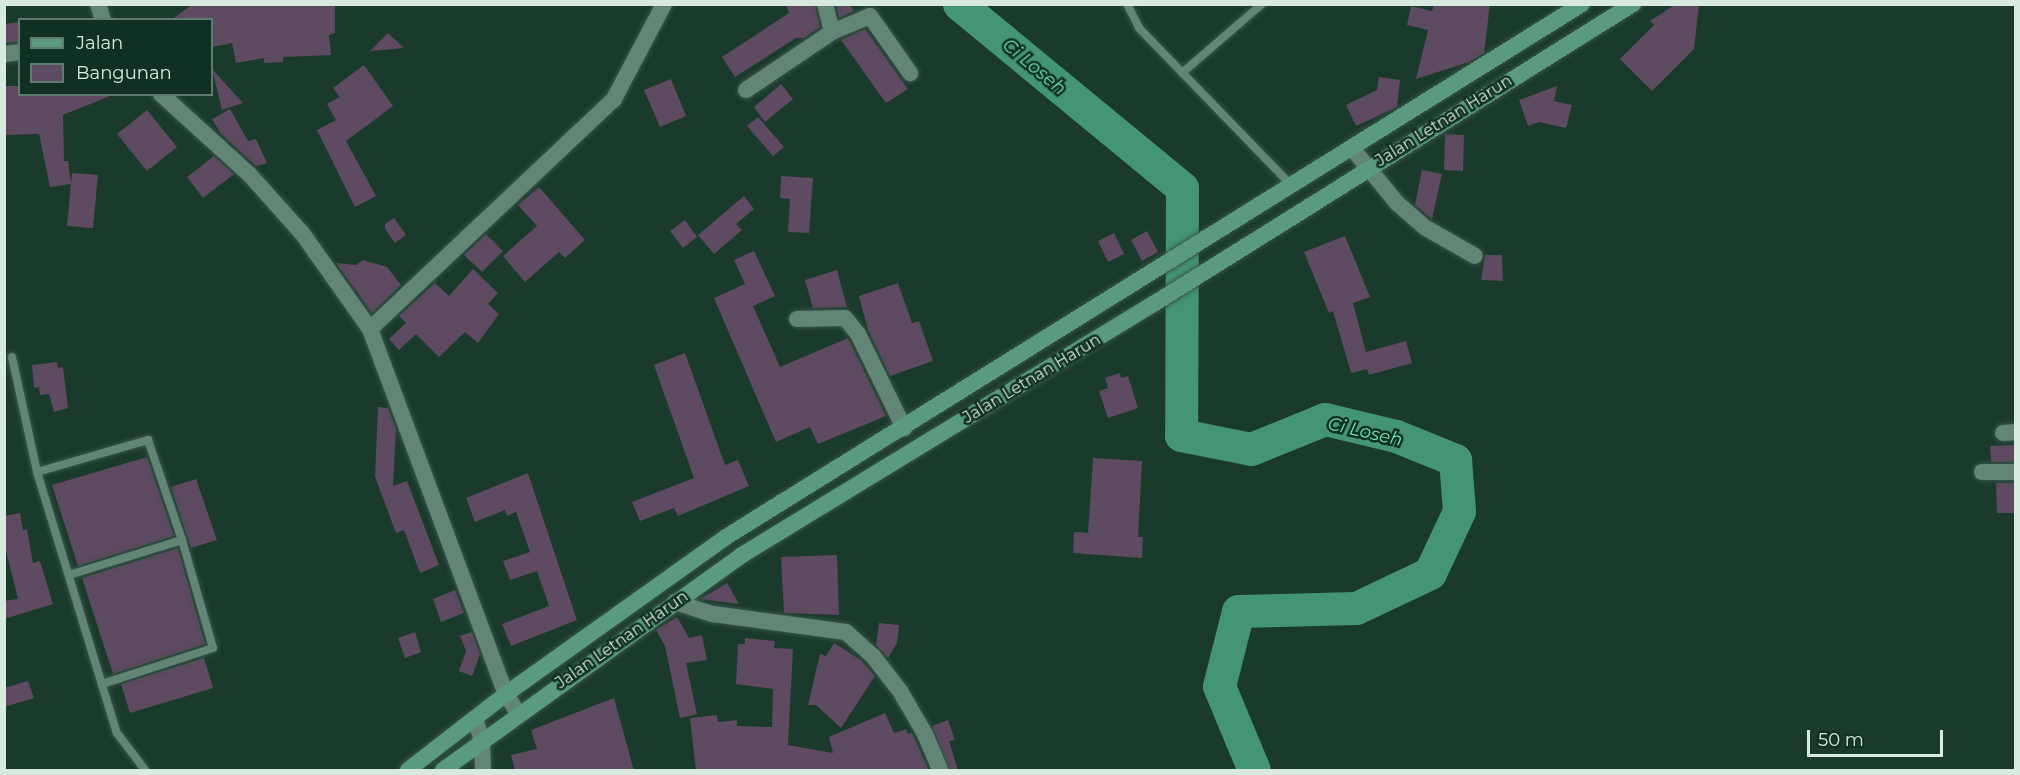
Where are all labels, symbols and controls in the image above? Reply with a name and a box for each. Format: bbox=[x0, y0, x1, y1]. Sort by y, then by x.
legend bbox=[18, 18, 213, 96]
text: Jalan bbox=[76, 32, 123, 54]
water label: Ci Loseh bbox=[998, 34, 1070, 100]
text: Bangunan bbox=[76, 62, 172, 84]
street label: Jalan Letnan Harun bbox=[1372, 71, 1516, 171]
street label: Jalan Letnan Harun bbox=[960, 330, 1104, 428]
water label: Ci Loseh bbox=[1326, 413, 1404, 451]
street label: Jalan Letnan Harun bbox=[552, 587, 692, 693]
scale bar bbox=[1810, 718, 1946, 756]
text: 50 m bbox=[1818, 729, 1864, 751]

